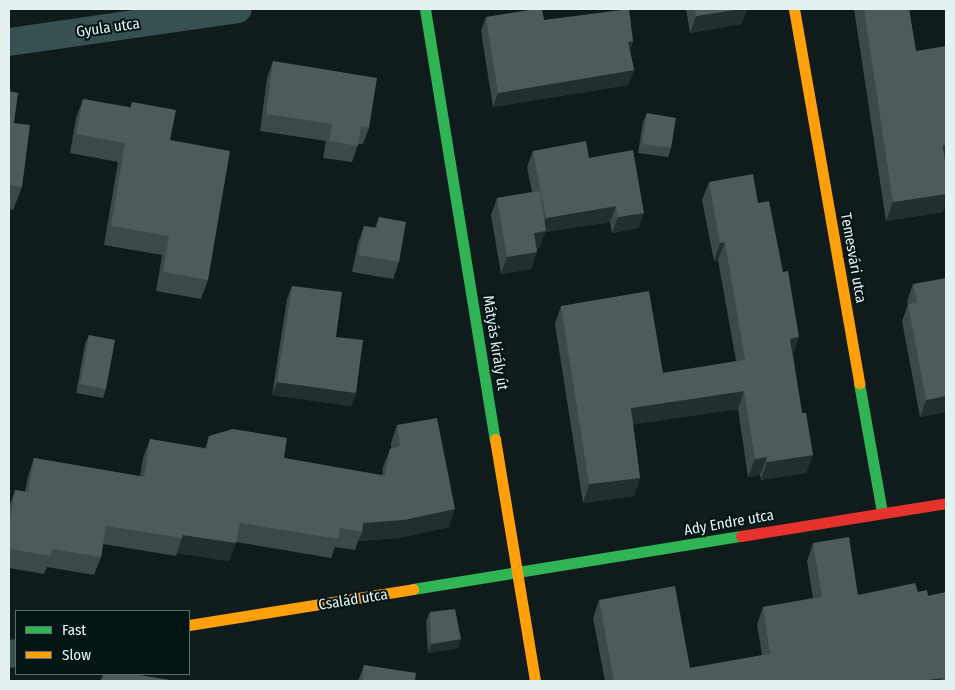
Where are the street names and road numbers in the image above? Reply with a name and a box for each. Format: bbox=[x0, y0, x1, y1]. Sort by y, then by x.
street label: Gyula utca bbox=[75, 15, 141, 41]
street label: Temesvári utca bbox=[836, 212, 870, 304]
street label: Mátyás király út bbox=[479, 294, 511, 392]
street label: Ady Endre utca bbox=[683, 506, 775, 540]
street label: Család utca bbox=[317, 586, 389, 614]

